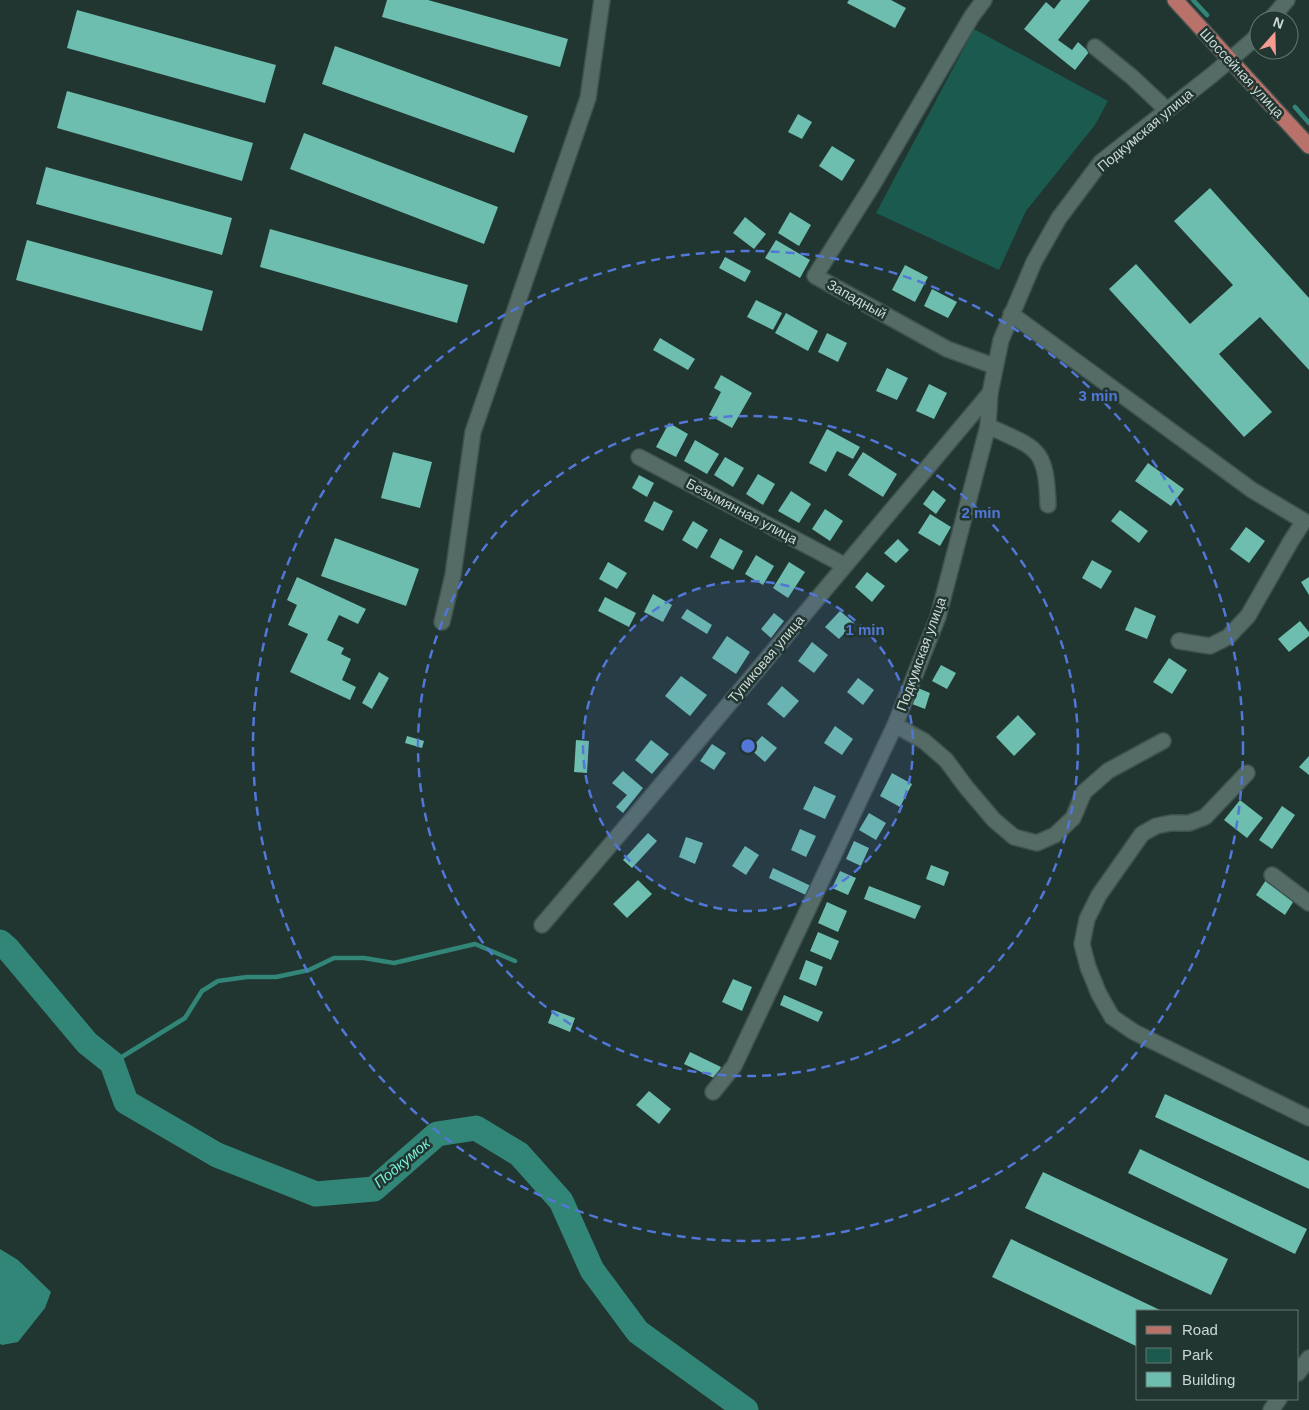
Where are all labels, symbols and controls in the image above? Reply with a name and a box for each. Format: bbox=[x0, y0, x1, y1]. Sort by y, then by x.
north arrow bbox=[1249, 10, 1299, 60]
text: N bbox=[1271, 14, 1286, 32]
street label: Шоссейная улица bbox=[1197, 25, 1287, 121]
street label: Подкумская улица bbox=[1094, 85, 1196, 175]
street label: Западный bbox=[825, 276, 889, 322]
text: 3 min bbox=[1078, 387, 1118, 404]
street label: Безымянная улица bbox=[684, 475, 800, 547]
text: 2 min bbox=[961, 504, 1001, 521]
street label: Подкумская улица bbox=[893, 595, 949, 713]
street label: Тупиковая улица bbox=[725, 612, 807, 706]
text: 1 min bbox=[845, 621, 885, 638]
centre of rings bbox=[739, 737, 757, 755]
water label: Подкумок bbox=[370, 1134, 434, 1191]
legend bbox=[1136, 1310, 1299, 1400]
text: Road bbox=[1182, 1321, 1218, 1338]
text: Park bbox=[1182, 1346, 1213, 1363]
text: Building bbox=[1182, 1371, 1235, 1388]

